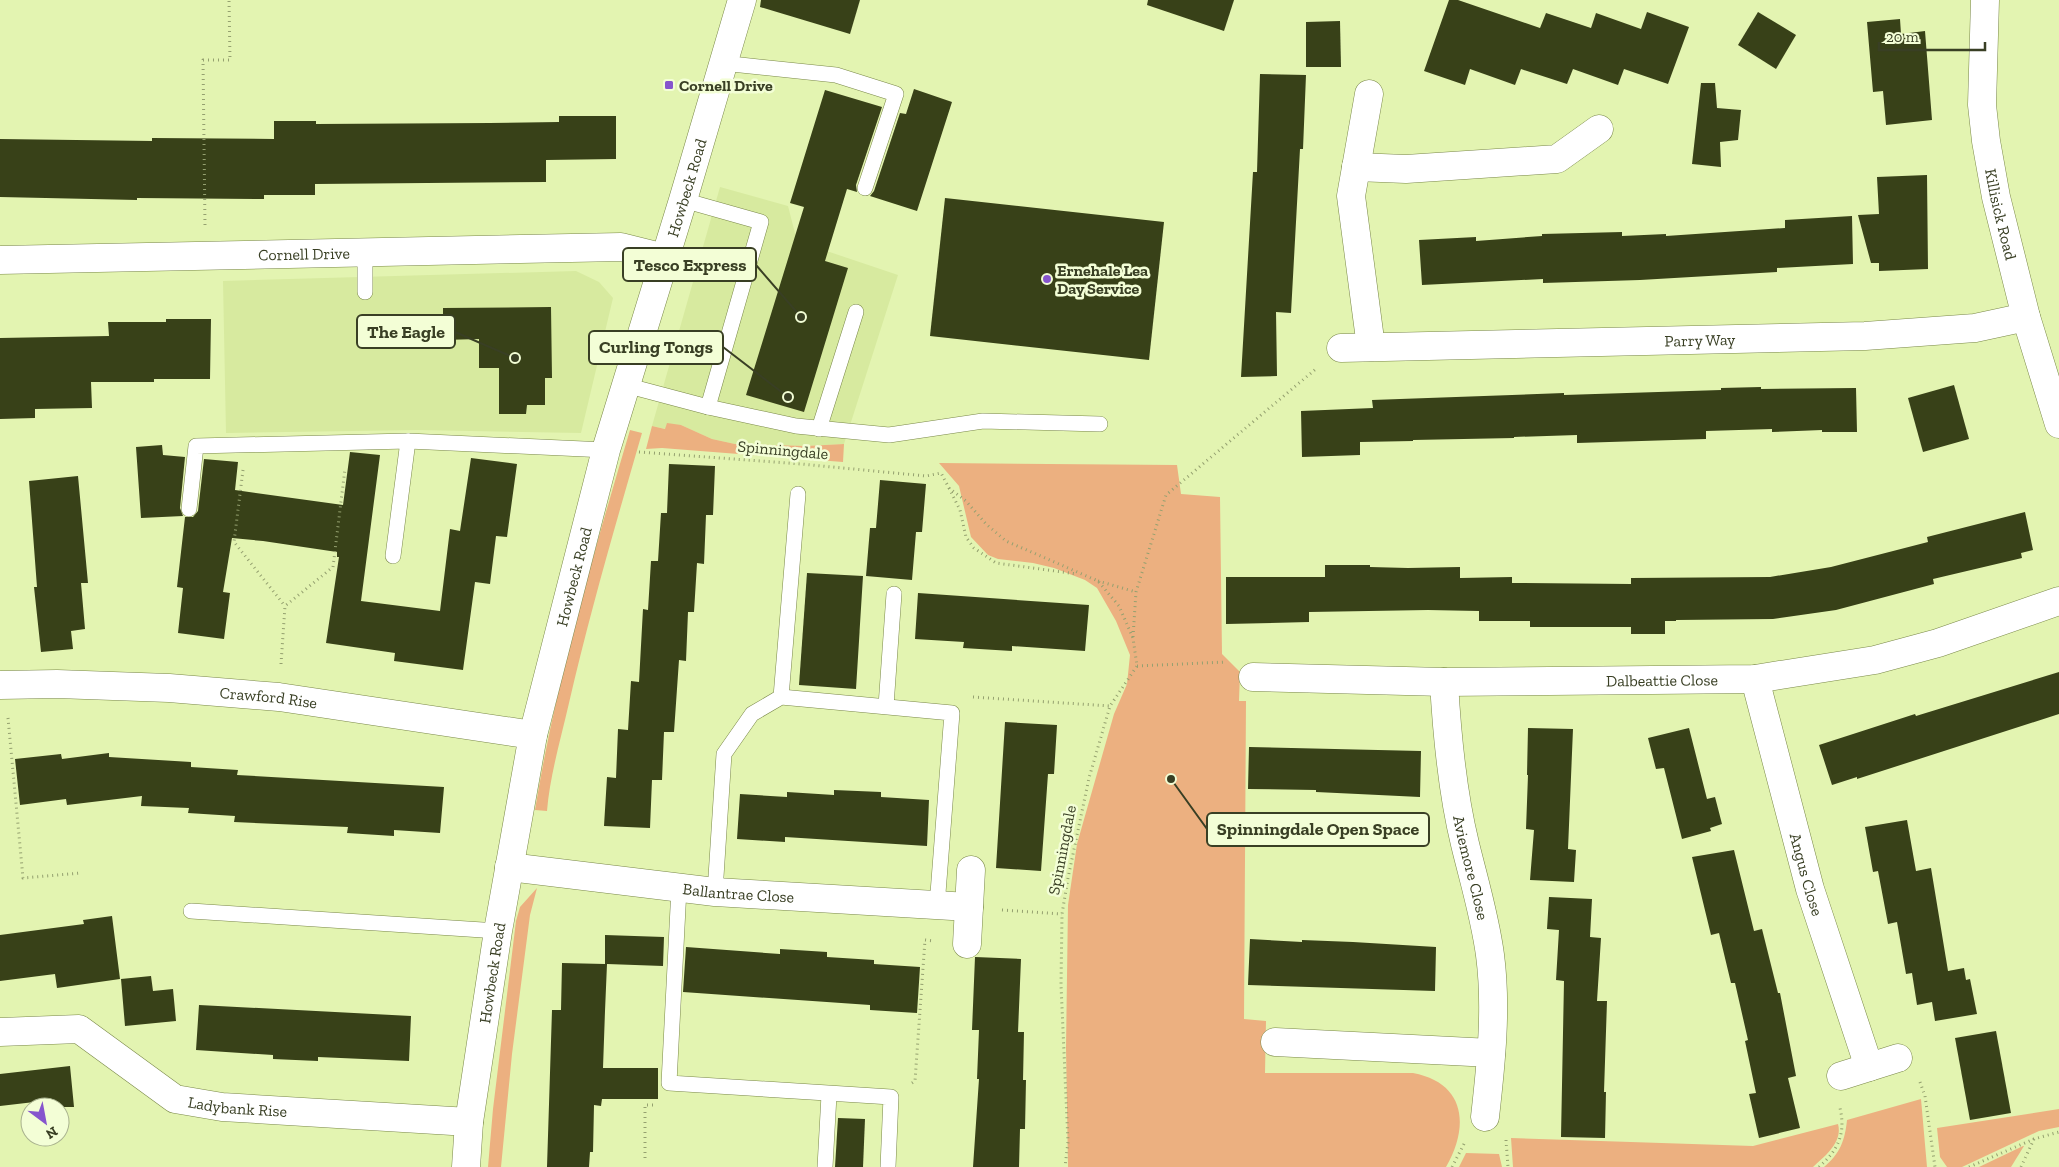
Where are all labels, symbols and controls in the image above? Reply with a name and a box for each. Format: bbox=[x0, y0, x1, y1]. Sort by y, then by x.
scale bar bbox=[1879, 20, 1985, 52]
text: 20 m bbox=[1886, 28, 1919, 46]
place label: Cornell Drive bbox=[679, 76, 773, 95]
marker: Cornell Drive bbox=[663, 79, 675, 91]
street label: Howbeck Road bbox=[663, 136, 710, 239]
street label: Killisick Road bbox=[1982, 167, 2021, 262]
street label: Cornell Drive bbox=[258, 243, 350, 264]
callout: Tesco Express bbox=[623, 248, 756, 281]
text: Tesco Express bbox=[634, 254, 746, 276]
place label: Ernehale Lea Day Service bbox=[1057, 261, 1148, 298]
marker: Ernehale Lea Day Service bbox=[1041, 273, 1053, 285]
callout: The Eagle bbox=[357, 315, 455, 348]
text: The Eagle bbox=[367, 321, 445, 343]
street label: Parry Way bbox=[1664, 329, 1736, 350]
callout: Curling Tongs bbox=[589, 331, 723, 364]
text: Curling Tongs bbox=[599, 336, 713, 358]
street label: Spinningdale bbox=[737, 437, 829, 463]
street label: Howbeck Road bbox=[552, 525, 595, 628]
street label: Dalbeattie Close bbox=[1606, 670, 1718, 690]
street label: Crawford Rise bbox=[219, 683, 319, 712]
street label: Spinningdale bbox=[1044, 804, 1080, 896]
callout: Spinningdale Open Space bbox=[1207, 813, 1429, 846]
street label: Aviemore Close bbox=[1449, 814, 1493, 922]
text: Spinningdale Open Space bbox=[1217, 818, 1419, 840]
street label: Angus Close bbox=[1786, 831, 1828, 918]
street label: Ballantrae Close bbox=[682, 879, 795, 906]
street label: Howbeck Road bbox=[475, 921, 509, 1025]
street label: Ladybank Rise bbox=[187, 1092, 288, 1120]
north arrow bbox=[20, 1097, 70, 1147]
text: N bbox=[42, 1123, 61, 1143]

